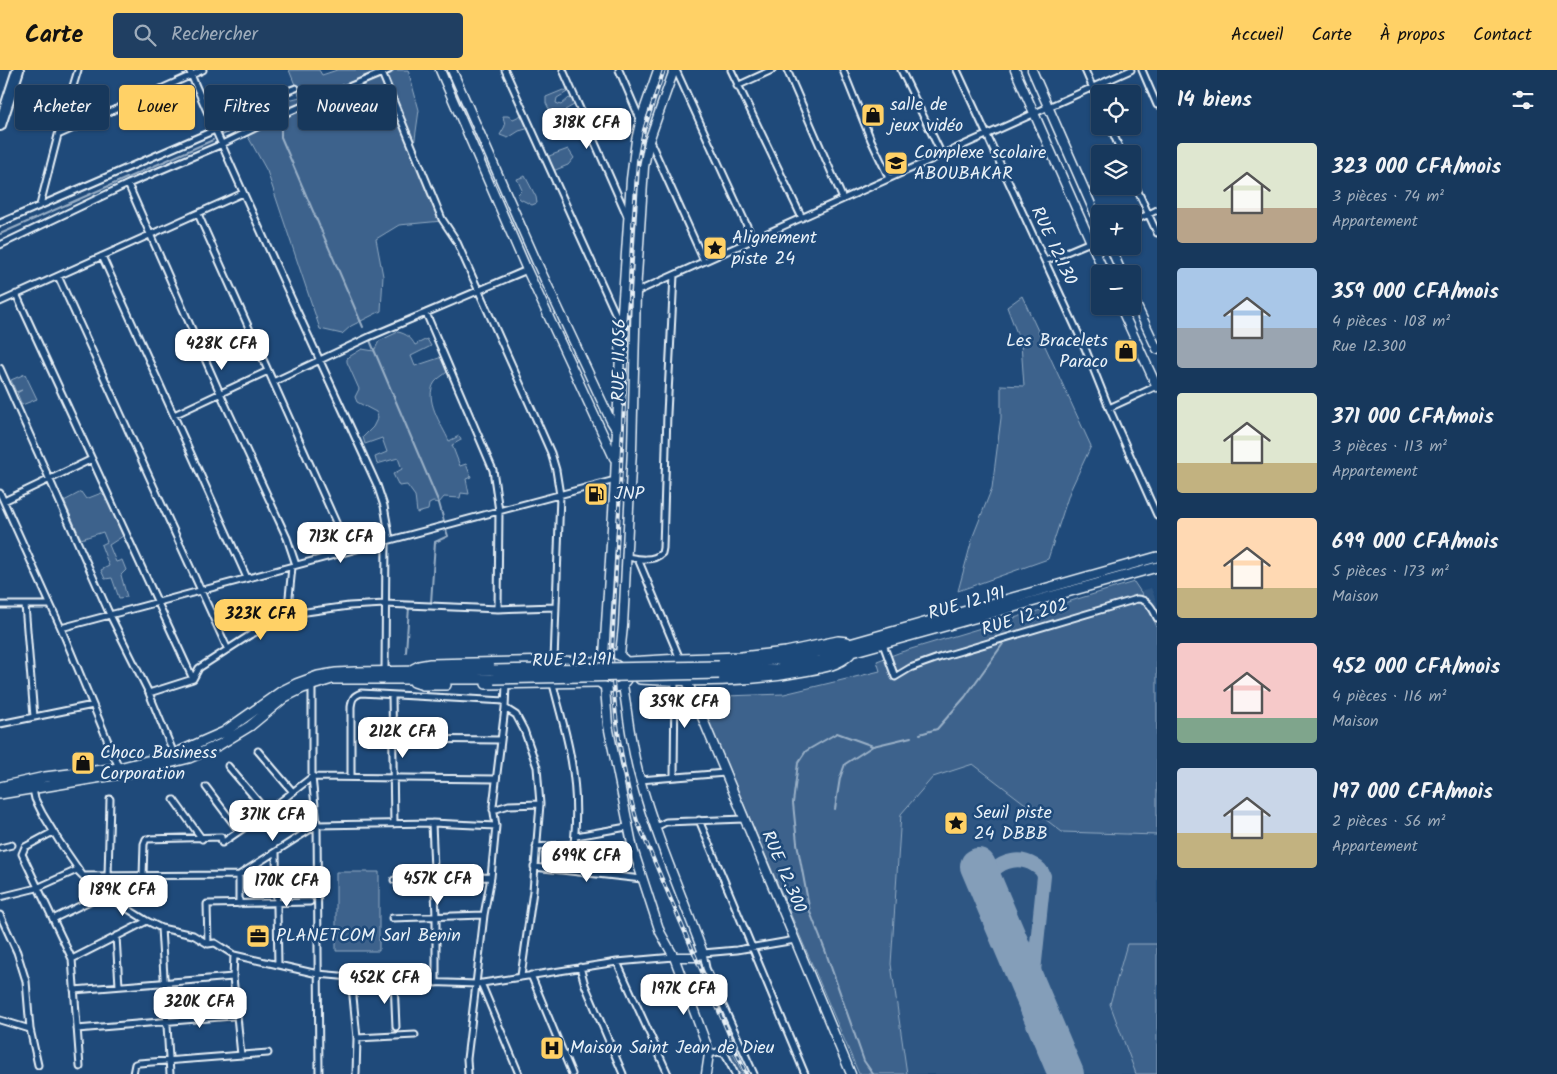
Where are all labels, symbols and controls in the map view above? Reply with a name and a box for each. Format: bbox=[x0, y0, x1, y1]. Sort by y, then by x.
search box bbox=[113, 13, 463, 58]
text: Carte bbox=[25, 16, 83, 55]
text: Rechercher bbox=[171, 20, 258, 50]
icon: search bbox=[131, 21, 159, 49]
text: Accueil bbox=[1231, 21, 1284, 50]
text: Carte bbox=[1312, 21, 1352, 50]
text: À propos bbox=[1380, 21, 1445, 50]
text: Contact bbox=[1473, 21, 1532, 50]
text: 14 biens bbox=[1177, 84, 1252, 117]
chip: Acheter bbox=[15, 85, 109, 130]
chip: Louer bbox=[119, 85, 195, 130]
chip: Filtres bbox=[205, 85, 288, 130]
chip: Nouveau bbox=[298, 85, 396, 130]
map controls bbox=[1091, 85, 1141, 315]
button: locate bbox=[1091, 85, 1141, 135]
icon: filters bbox=[1509, 86, 1537, 114]
place label: salle de jeux vidéo bbox=[886, 91, 963, 141]
shop icon: salle de jeux vidéo bbox=[860, 102, 886, 128]
pin: 318K CFA bbox=[535, 108, 639, 150]
text: 318K CFA bbox=[553, 111, 621, 136]
place label: Complexe scolaire ABOUBAKAR bbox=[914, 139, 1046, 189]
button: layers bbox=[1091, 145, 1141, 195]
school or university icon: Complexe scolaire ABOUBAKAR bbox=[883, 150, 909, 176]
text: 323 000 CFA/mois bbox=[1332, 151, 1501, 184]
icon: home bbox=[1217, 163, 1277, 223]
text: 3 pièces · 74 m² bbox=[1332, 184, 1444, 209]
street label: RUE 12.130 bbox=[1022, 202, 1084, 290]
button: + bbox=[1091, 205, 1141, 255]
text: Appartement bbox=[1332, 209, 1418, 234]
place label: Alignement piste 24 bbox=[731, 224, 818, 274]
place icon: Alignement piste 24 bbox=[702, 235, 728, 261]
button: − bbox=[1091, 265, 1141, 315]
text: 359 000 CFA/mois bbox=[1332, 276, 1499, 309]
icon: home bbox=[1217, 288, 1277, 348]
text: 4 pièces · 108 m² bbox=[1332, 309, 1450, 334]
street label: RUE 11.056 bbox=[605, 318, 635, 402]
place label: Les Bracelets Paraco bbox=[1006, 327, 1108, 377]
pin: 428K CFA bbox=[170, 328, 274, 371]
text: 428K CFA bbox=[186, 332, 258, 357]
text: Rue 12.300 bbox=[1332, 334, 1406, 359]
shop icon: Les Bracelets Paraco bbox=[1113, 338, 1139, 364]
text: 371 000 CFA/mois bbox=[1332, 401, 1494, 434]
icon: home bbox=[1217, 413, 1277, 473]
text: 3 pièces · 113 m² bbox=[1332, 434, 1447, 459]
text: Appartement bbox=[1332, 459, 1418, 484]
place label: JNP bbox=[614, 480, 646, 509]
fuel station icon: JNP bbox=[583, 481, 609, 507]
pin: 713K CFA bbox=[289, 522, 393, 564]
text: 713K CFA bbox=[308, 525, 374, 550]
text: 699 000 CFA/mois bbox=[1332, 526, 1499, 559]
icon: home bbox=[1217, 538, 1277, 598]
text: 5 pièces · 173 m² bbox=[1332, 559, 1449, 584]
street label: RUE 12.191 bbox=[925, 579, 1009, 629]
text: Maison bbox=[1332, 584, 1379, 609]
street label: RUE 12.202 bbox=[978, 591, 1072, 645]
pin: 323K CFA bbox=[209, 598, 313, 641]
text: 323K CFA bbox=[225, 602, 297, 627]
street label: RUE 12.191 bbox=[532, 646, 612, 676]
text: 452 000 CFA/mois bbox=[1332, 651, 1500, 684]
icon: home bbox=[1217, 663, 1277, 723]
text: 4 pièces · 116 m² bbox=[1332, 684, 1446, 709]
pin: 359K CFA bbox=[633, 686, 737, 729]
text: 359K CFA bbox=[650, 690, 720, 715]
text: Maison bbox=[1332, 709, 1379, 734]
pin: 212K CFA bbox=[351, 716, 455, 759]
text: 212K CFA bbox=[369, 720, 437, 745]
place label: Choco Business Corporation bbox=[100, 739, 217, 789]
shop icon: Choco Business Corporation bbox=[70, 750, 96, 776]
text: 197 000 CFA/mois bbox=[1332, 776, 1493, 809]
icon: home bbox=[1217, 788, 1277, 848]
place label: Seuil piste 24 DBBB bbox=[974, 799, 1052, 849]
pin: 371K CFA bbox=[221, 800, 325, 842]
text: 371K CFA bbox=[240, 803, 306, 828]
text: 2 pièces · 56 m² bbox=[1332, 809, 1446, 834]
place icon: Seuil piste 24 DBBB bbox=[943, 810, 969, 836]
street label: RUE 12.300 bbox=[753, 826, 813, 918]
text: Appartement bbox=[1332, 834, 1418, 859]
pin: 699K CFA bbox=[535, 840, 639, 883]
text: 699K CFA bbox=[552, 844, 622, 869]
pin: 457K CFA bbox=[386, 864, 490, 906]
pin: 170K CFA bbox=[235, 866, 339, 908]
text: 457K CFA bbox=[404, 867, 472, 892]
text: 170K CFA bbox=[254, 869, 320, 894]
pin: 189K CFA bbox=[71, 874, 175, 917]
text: 189K CFA bbox=[90, 878, 156, 903]
place label: PLANETCOM Sarl Benin bbox=[276, 922, 461, 951]
office icon: PLANETCOM Sarl Benin bbox=[245, 923, 271, 949]
pin: 452K CFA bbox=[333, 962, 437, 1005]
text: 452K CFA bbox=[350, 966, 420, 991]
pin: 197K CFA bbox=[632, 974, 736, 1016]
text: 197K CFA bbox=[652, 977, 716, 1002]
pin: 320K CFA bbox=[148, 986, 252, 1029]
text: 320K CFA bbox=[165, 990, 235, 1015]
place label: Maison Saint Jean de Dieu bbox=[570, 1034, 775, 1063]
hospital icon: Maison Saint Jean de Dieu bbox=[539, 1035, 565, 1061]

